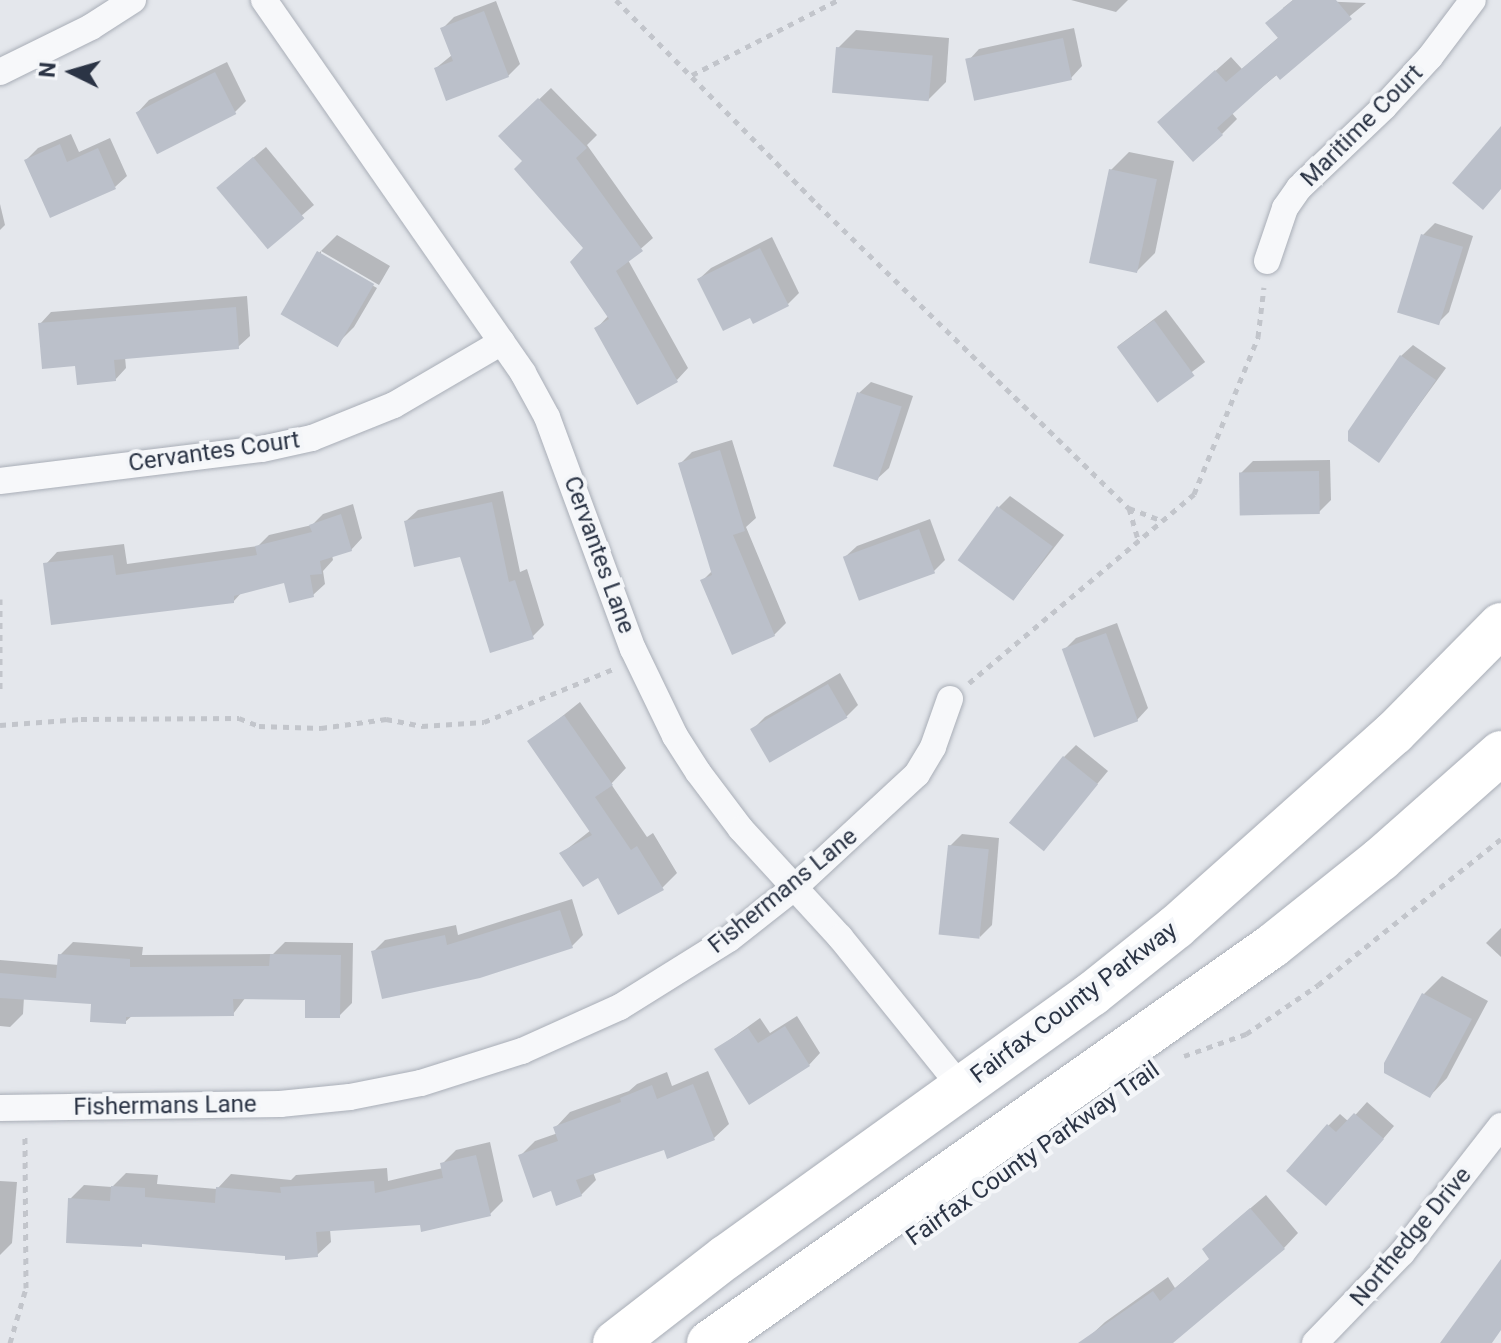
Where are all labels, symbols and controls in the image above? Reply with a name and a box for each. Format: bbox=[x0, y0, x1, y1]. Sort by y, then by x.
north arrow bbox=[32, 32, 112, 112]
street label: Maritime Court bbox=[1295, 59, 1429, 193]
text: N bbox=[34, 61, 61, 79]
street label: Cervantes Court bbox=[127, 426, 301, 478]
street label: Cervantes Lane bbox=[557, 472, 641, 638]
street label: Fishermans Lane bbox=[703, 822, 863, 960]
street label: Fairfax County Parkway bbox=[965, 916, 1183, 1090]
street label: Fairfax County Parkway Trail bbox=[901, 1055, 1165, 1253]
street label: Fishermans Lane bbox=[73, 1090, 257, 1122]
street label: Northedge Drive bbox=[1344, 1162, 1478, 1312]

